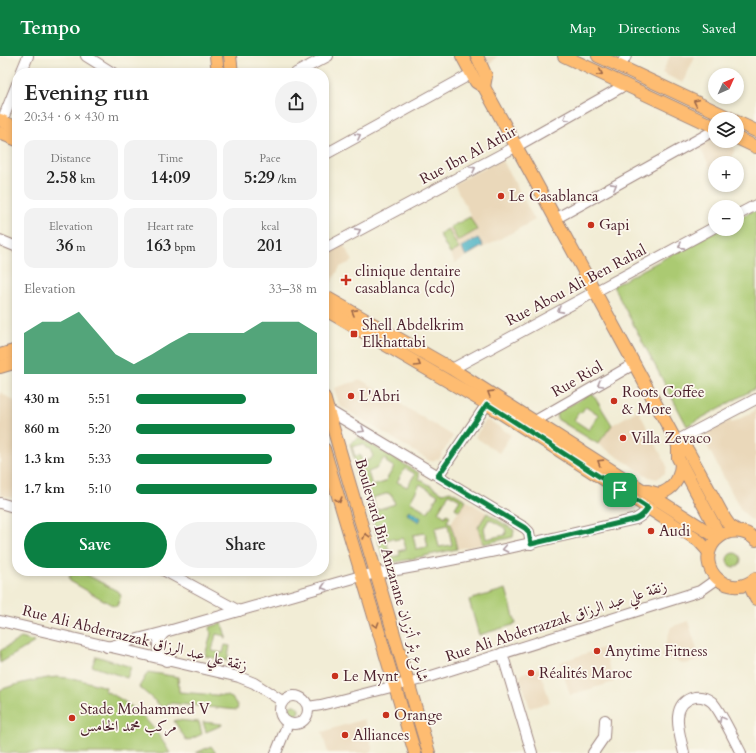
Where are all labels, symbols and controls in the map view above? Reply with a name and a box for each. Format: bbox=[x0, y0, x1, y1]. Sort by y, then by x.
text: Tempo bbox=[20, 15, 80, 41]
text: Map bbox=[570, 19, 596, 38]
text: Directions bbox=[618, 19, 680, 38]
text: Saved bbox=[702, 19, 736, 38]
one-way arrow bbox=[595, 68, 603, 76]
north arrow bbox=[708, 68, 744, 104]
map controls bbox=[708, 68, 744, 236]
text: Evening run bbox=[24, 78, 149, 108]
button: share bbox=[275, 81, 317, 123]
one-way arrow bbox=[693, 99, 701, 107]
text: 20:34 · 6 × 430 m bbox=[24, 108, 119, 126]
button: layers bbox=[708, 112, 744, 148]
one-way arrow bbox=[563, 113, 570, 120]
street label: Rue Ibn Al Athir bbox=[416, 121, 520, 189]
one-way arrow bbox=[354, 134, 361, 141]
text: Distance bbox=[51, 151, 91, 166]
text: Time bbox=[158, 151, 183, 166]
text: Pace bbox=[260, 151, 281, 166]
button: + bbox=[708, 156, 744, 192]
text: 2.58 bbox=[46, 166, 77, 189]
text: 14:09 bbox=[151, 166, 190, 189]
text: 5:29 bbox=[244, 166, 275, 189]
one-way arrow bbox=[469, 167, 476, 174]
text: km bbox=[77, 172, 95, 187]
text: /km bbox=[275, 172, 297, 187]
one-way arrow bbox=[610, 183, 617, 191]
place label: Le Casablanca bbox=[509, 186, 599, 206]
marker: Le Casablanca bbox=[496, 191, 506, 201]
button: − bbox=[708, 200, 744, 236]
place label: Gapi bbox=[599, 215, 630, 235]
text: Elevation bbox=[49, 219, 93, 234]
text: Heart rate bbox=[147, 219, 194, 234]
text: kcal bbox=[261, 219, 279, 234]
marker: Gapi bbox=[586, 220, 596, 230]
one-way arrow bbox=[354, 228, 362, 236]
text: 36 bbox=[56, 234, 73, 257]
text: 163 bbox=[145, 234, 172, 257]
text: 201 bbox=[257, 234, 283, 257]
street label: Rue Abou Ali Ben Rahal bbox=[502, 239, 650, 331]
text: m bbox=[73, 240, 86, 255]
text: bpm bbox=[172, 240, 196, 255]
one-way arrow bbox=[677, 241, 685, 248]
place label: clinique dentaire casablanca (cdc) bbox=[355, 261, 461, 298]
marker: clinique dentaire casablanca (cdc) bbox=[340, 274, 352, 286]
text: Elevation bbox=[24, 280, 76, 298]
text: 33–38 m bbox=[269, 280, 317, 298]
one-way arrow bbox=[557, 305, 564, 313]
one-way arrow bbox=[351, 310, 358, 317]
place label: Shell Abdelkrim Elkhattabi bbox=[362, 315, 464, 352]
marker: Shell Abdelkrim Elkhattabi bbox=[349, 329, 359, 339]
street label: Rue Riol bbox=[548, 356, 606, 402]
one-way arrow bbox=[414, 359, 421, 366]
one-way arrow bbox=[597, 379, 604, 386]
place label: Roots Coffee & More bbox=[622, 382, 705, 419]
place label: L'Abri bbox=[359, 386, 400, 406]
text: 430 m bbox=[24, 390, 59, 408]
text: 5:51 bbox=[88, 390, 111, 408]
one-way arrow bbox=[487, 390, 494, 397]
marker: L'Abri bbox=[346, 391, 356, 401]
marker: Roots Coffee & More bbox=[609, 396, 619, 406]
text: 860 m bbox=[24, 420, 59, 438]
text: 5:20 bbox=[88, 420, 111, 438]
one-way arrow bbox=[357, 425, 364, 432]
place label: Villa Zevaco bbox=[631, 428, 711, 448]
marker: Villa Zevaco bbox=[618, 433, 628, 443]
text: 1.3 km bbox=[24, 450, 65, 468]
text: 5:33 bbox=[88, 450, 111, 468]
street label: Boulevard Bir Anzarane شارع بئر أنزران bbox=[348, 456, 434, 685]
one-way arrow bbox=[597, 459, 604, 467]
pin bbox=[603, 473, 637, 507]
icon: arrive bbox=[609, 479, 631, 501]
text: 1.7 km bbox=[24, 480, 65, 498]
text: 5:10 bbox=[88, 480, 111, 498]
one-way arrow bbox=[334, 496, 343, 503]
place label: Audi bbox=[659, 521, 690, 541]
button: Save bbox=[24, 522, 167, 568]
button: Share bbox=[175, 522, 317, 568]
marker: Audi bbox=[646, 526, 656, 536]
one-way arrow bbox=[362, 533, 370, 540]
one-way arrow bbox=[502, 544, 508, 553]
street label: Rue Ali Abderrazzak زنقة علي عبد الرزاق bbox=[443, 576, 670, 670]
one-way arrow bbox=[320, 582, 327, 591]
street label: Rue Ali Abderrazzak زنقة علي عبد الرزاق bbox=[19, 600, 250, 680]
one-way arrow bbox=[371, 621, 380, 628]
place label: Anytime Fitness bbox=[605, 641, 707, 661]
marker: Anytime Fitness bbox=[592, 646, 602, 656]
place label: Réalités Maroc bbox=[539, 663, 633, 683]
place label: Le Mynt bbox=[343, 666, 398, 686]
marker: Réalités Maroc bbox=[526, 668, 536, 678]
marker: Le Mynt bbox=[330, 671, 340, 681]
place label: Stade Mohammed V مركب محمد الخامس bbox=[80, 699, 210, 737]
place label: Orange bbox=[394, 705, 443, 725]
marker: Orange bbox=[381, 710, 391, 720]
marker: Stade Mohammed V مركب محمد الخامس bbox=[67, 713, 77, 723]
one-way arrow bbox=[720, 715, 727, 723]
place label: Alliances bbox=[353, 725, 409, 745]
marker: Alliances bbox=[340, 730, 350, 740]

